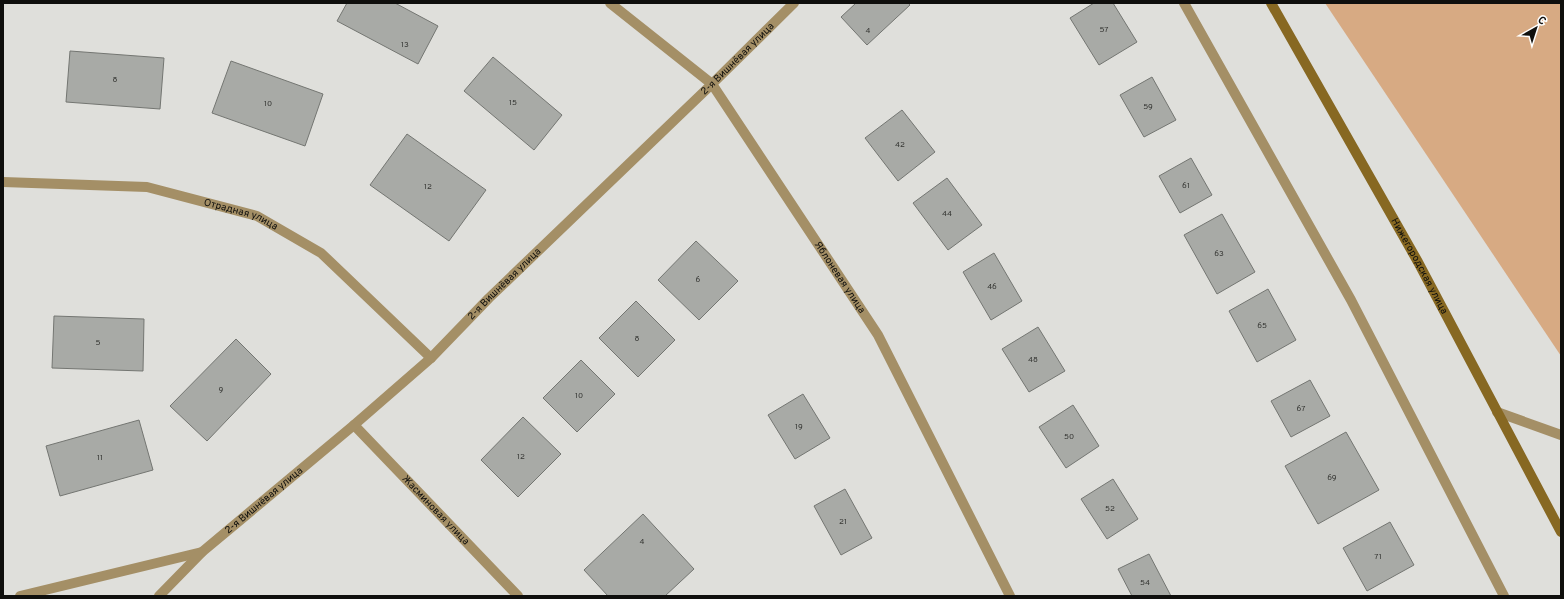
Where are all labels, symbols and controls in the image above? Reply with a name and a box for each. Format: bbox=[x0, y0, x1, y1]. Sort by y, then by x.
north arrow bbox=[1516, 8, 1556, 48]
text: С bbox=[1535, 13, 1549, 29]
street label: 2-я Вишнёвая улица bbox=[698, 20, 777, 98]
house number: 57 bbox=[1099, 25, 1109, 35]
house number: 4 bbox=[866, 26, 871, 36]
house number: 13 bbox=[401, 40, 409, 50]
house number: 8 bbox=[113, 75, 118, 85]
house number: 15 bbox=[509, 98, 517, 108]
house number: 10 bbox=[264, 99, 272, 109]
house number: 59 bbox=[1143, 102, 1153, 112]
house number: 42 bbox=[895, 140, 905, 150]
house number: 61 bbox=[1182, 181, 1190, 191]
house number: 12 bbox=[424, 182, 432, 192]
street label: Отрадная улица bbox=[202, 196, 280, 233]
house number: 44 bbox=[942, 209, 952, 219]
street label: Нижегородская улица bbox=[1388, 216, 1451, 316]
street label: Яблоневая улица bbox=[811, 239, 868, 316]
street label: 2-я Вишнёвая улица bbox=[465, 245, 544, 323]
house number: 63 bbox=[1214, 249, 1224, 259]
house number: 6 bbox=[696, 275, 701, 285]
house number: 46 bbox=[987, 282, 997, 292]
house number: 65 bbox=[1257, 321, 1267, 331]
house number: 8 bbox=[635, 334, 640, 344]
house number: 5 bbox=[96, 338, 101, 348]
house number: 48 bbox=[1028, 355, 1038, 365]
house number: 9 bbox=[219, 385, 224, 395]
house number: 10 bbox=[575, 391, 583, 401]
house number: 67 bbox=[1297, 404, 1305, 414]
house number: 19 bbox=[795, 422, 803, 432]
house number: 50 bbox=[1064, 432, 1074, 442]
house number: 12 bbox=[517, 452, 525, 462]
house number: 11 bbox=[97, 453, 103, 463]
street label: 2-я Вишнёвая улица bbox=[222, 464, 305, 537]
street label: Жасминовая улица bbox=[399, 472, 472, 548]
house number: 69 bbox=[1327, 473, 1337, 483]
house number: 52 bbox=[1105, 504, 1115, 514]
house number: 21 bbox=[839, 517, 847, 527]
house number: 4 bbox=[640, 537, 645, 547]
house number: 71 bbox=[1374, 552, 1382, 562]
house number: 54 bbox=[1140, 578, 1150, 588]

